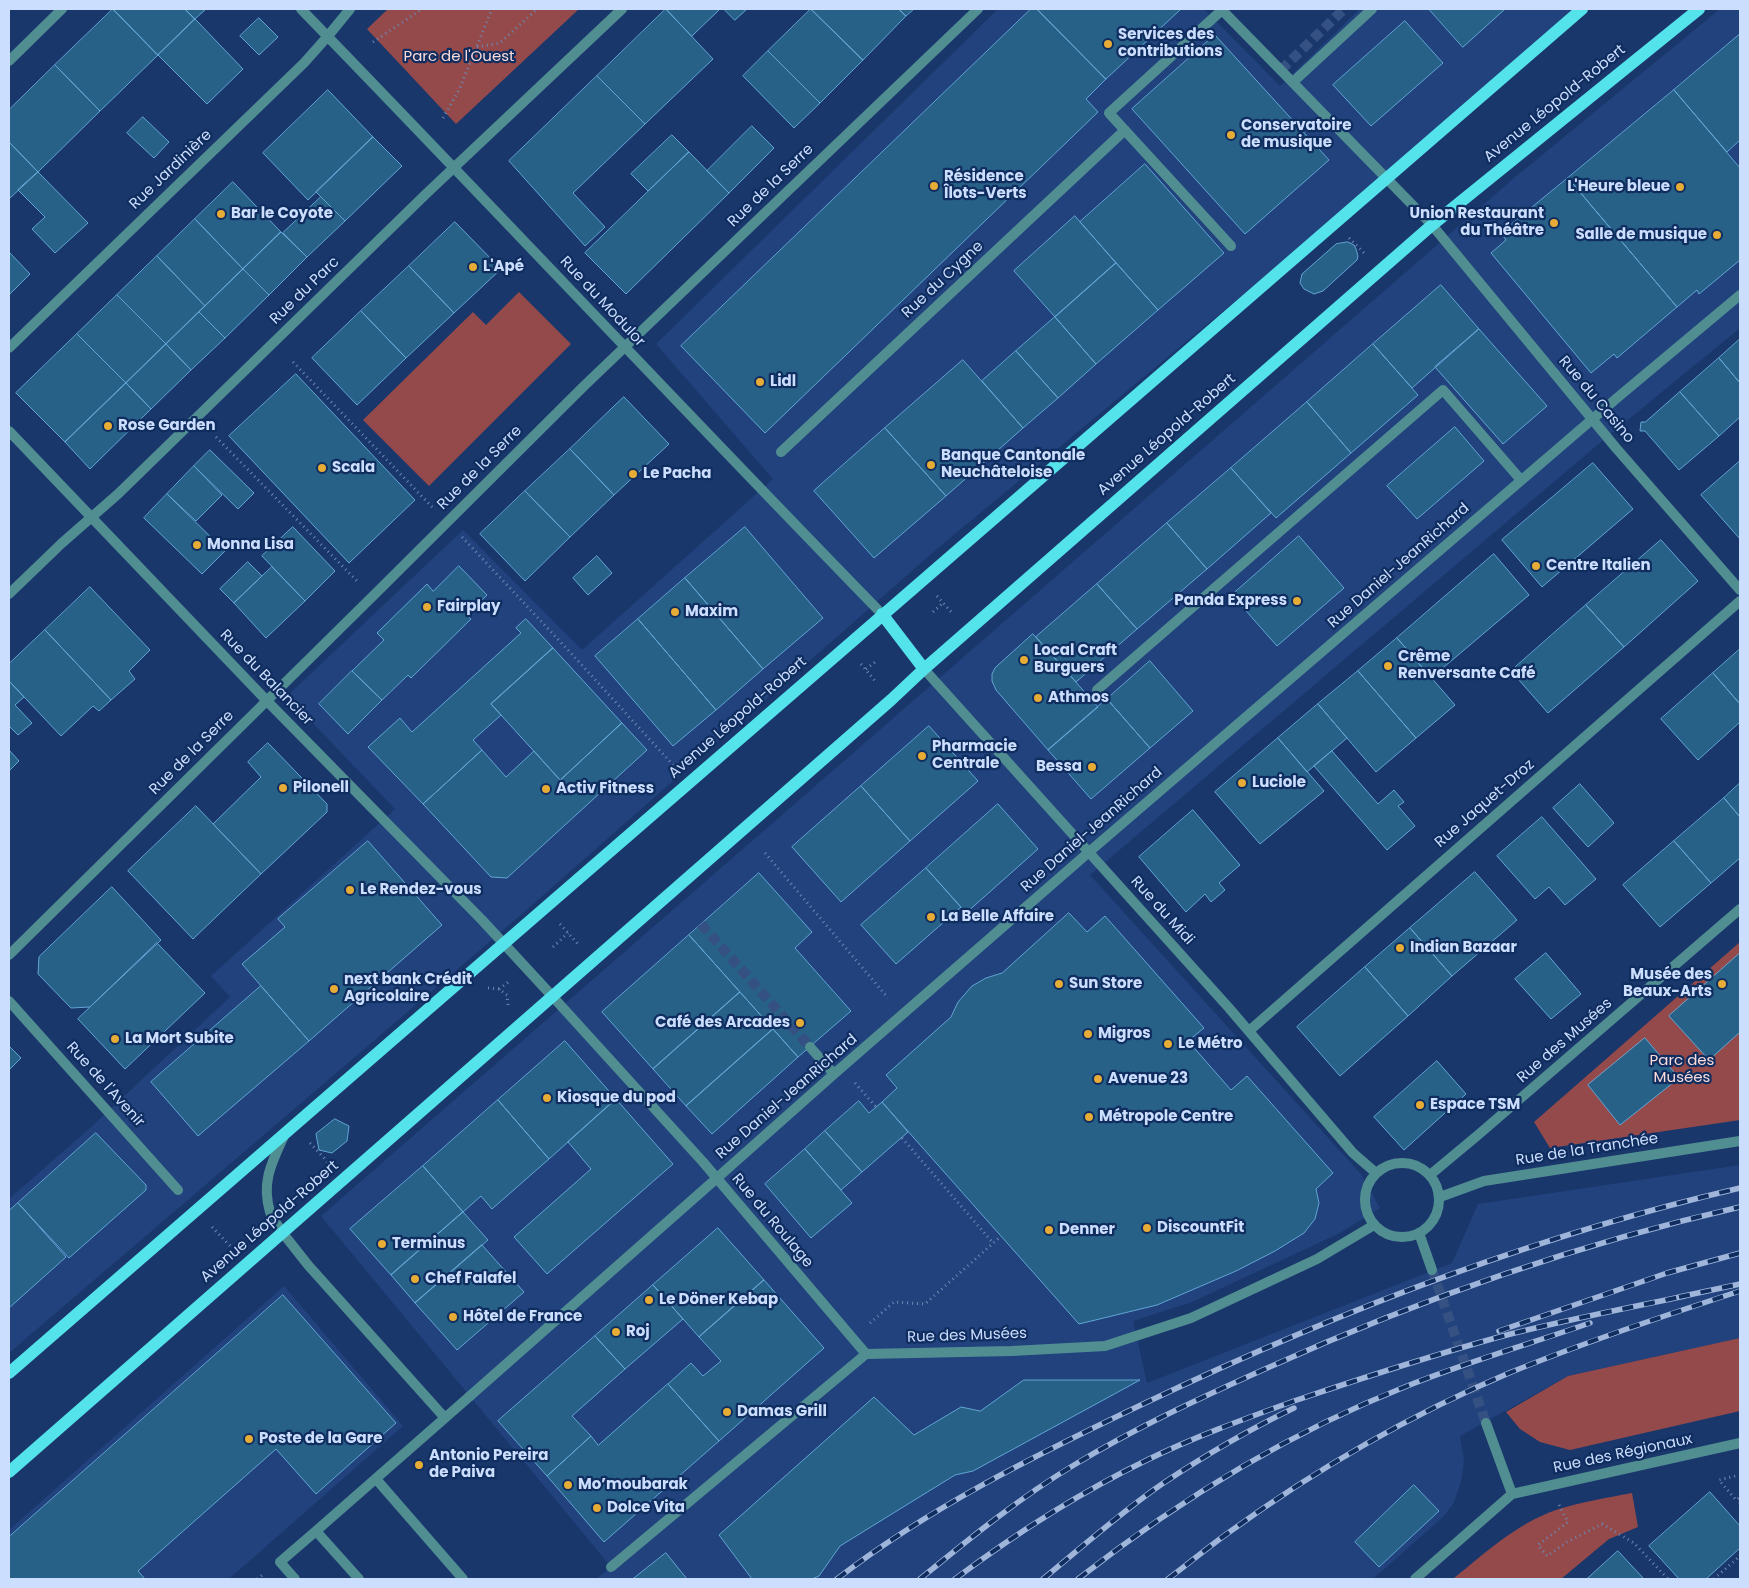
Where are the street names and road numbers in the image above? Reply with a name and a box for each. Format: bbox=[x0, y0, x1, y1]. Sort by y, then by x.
street label: Avenue Léopold-Robert bbox=[1481, 41, 1629, 167]
street label: Rue Jardinière bbox=[126, 126, 216, 214]
street label: Rue de la Serre bbox=[725, 141, 817, 231]
street label: Rue du Cygne bbox=[899, 238, 987, 322]
street label: Rue du Modulor bbox=[556, 253, 648, 351]
street label: Rue du Parc bbox=[267, 254, 343, 328]
street label: Rue du Casino bbox=[1554, 353, 1638, 447]
street label: Avenue Léopold-Robert bbox=[1094, 370, 1240, 500]
street label: Rue de la Serre bbox=[434, 422, 526, 514]
street label: Rue Daniel-JeanRichard bbox=[1325, 500, 1473, 632]
street label: Rue du Balancier bbox=[216, 626, 316, 730]
street label: Avenue Léopold-Robert bbox=[665, 653, 811, 783]
street label: Rue de la Serre bbox=[146, 707, 238, 799]
street label: Rue Jaquet-Droz bbox=[1432, 756, 1538, 852]
street label: Rue Daniel-JeanRichard bbox=[1018, 764, 1166, 896]
street label: Rue du Midi bbox=[1126, 873, 1198, 949]
street label: Rue des Musées bbox=[1514, 995, 1616, 1087]
street label: Rue Daniel-JeanRichard bbox=[713, 1031, 861, 1163]
street label: Rue de l'Avenir bbox=[62, 1039, 148, 1131]
street label: Rue de la Tranchée bbox=[1514, 1130, 1660, 1170]
street label: Avenue Léopold-Robert bbox=[197, 1157, 343, 1287]
street label: Rue du Roulage bbox=[727, 1170, 817, 1272]
street label: Rue des Musées bbox=[907, 1325, 1027, 1347]
street label: Rue des Régionaux bbox=[1552, 1430, 1694, 1478]

